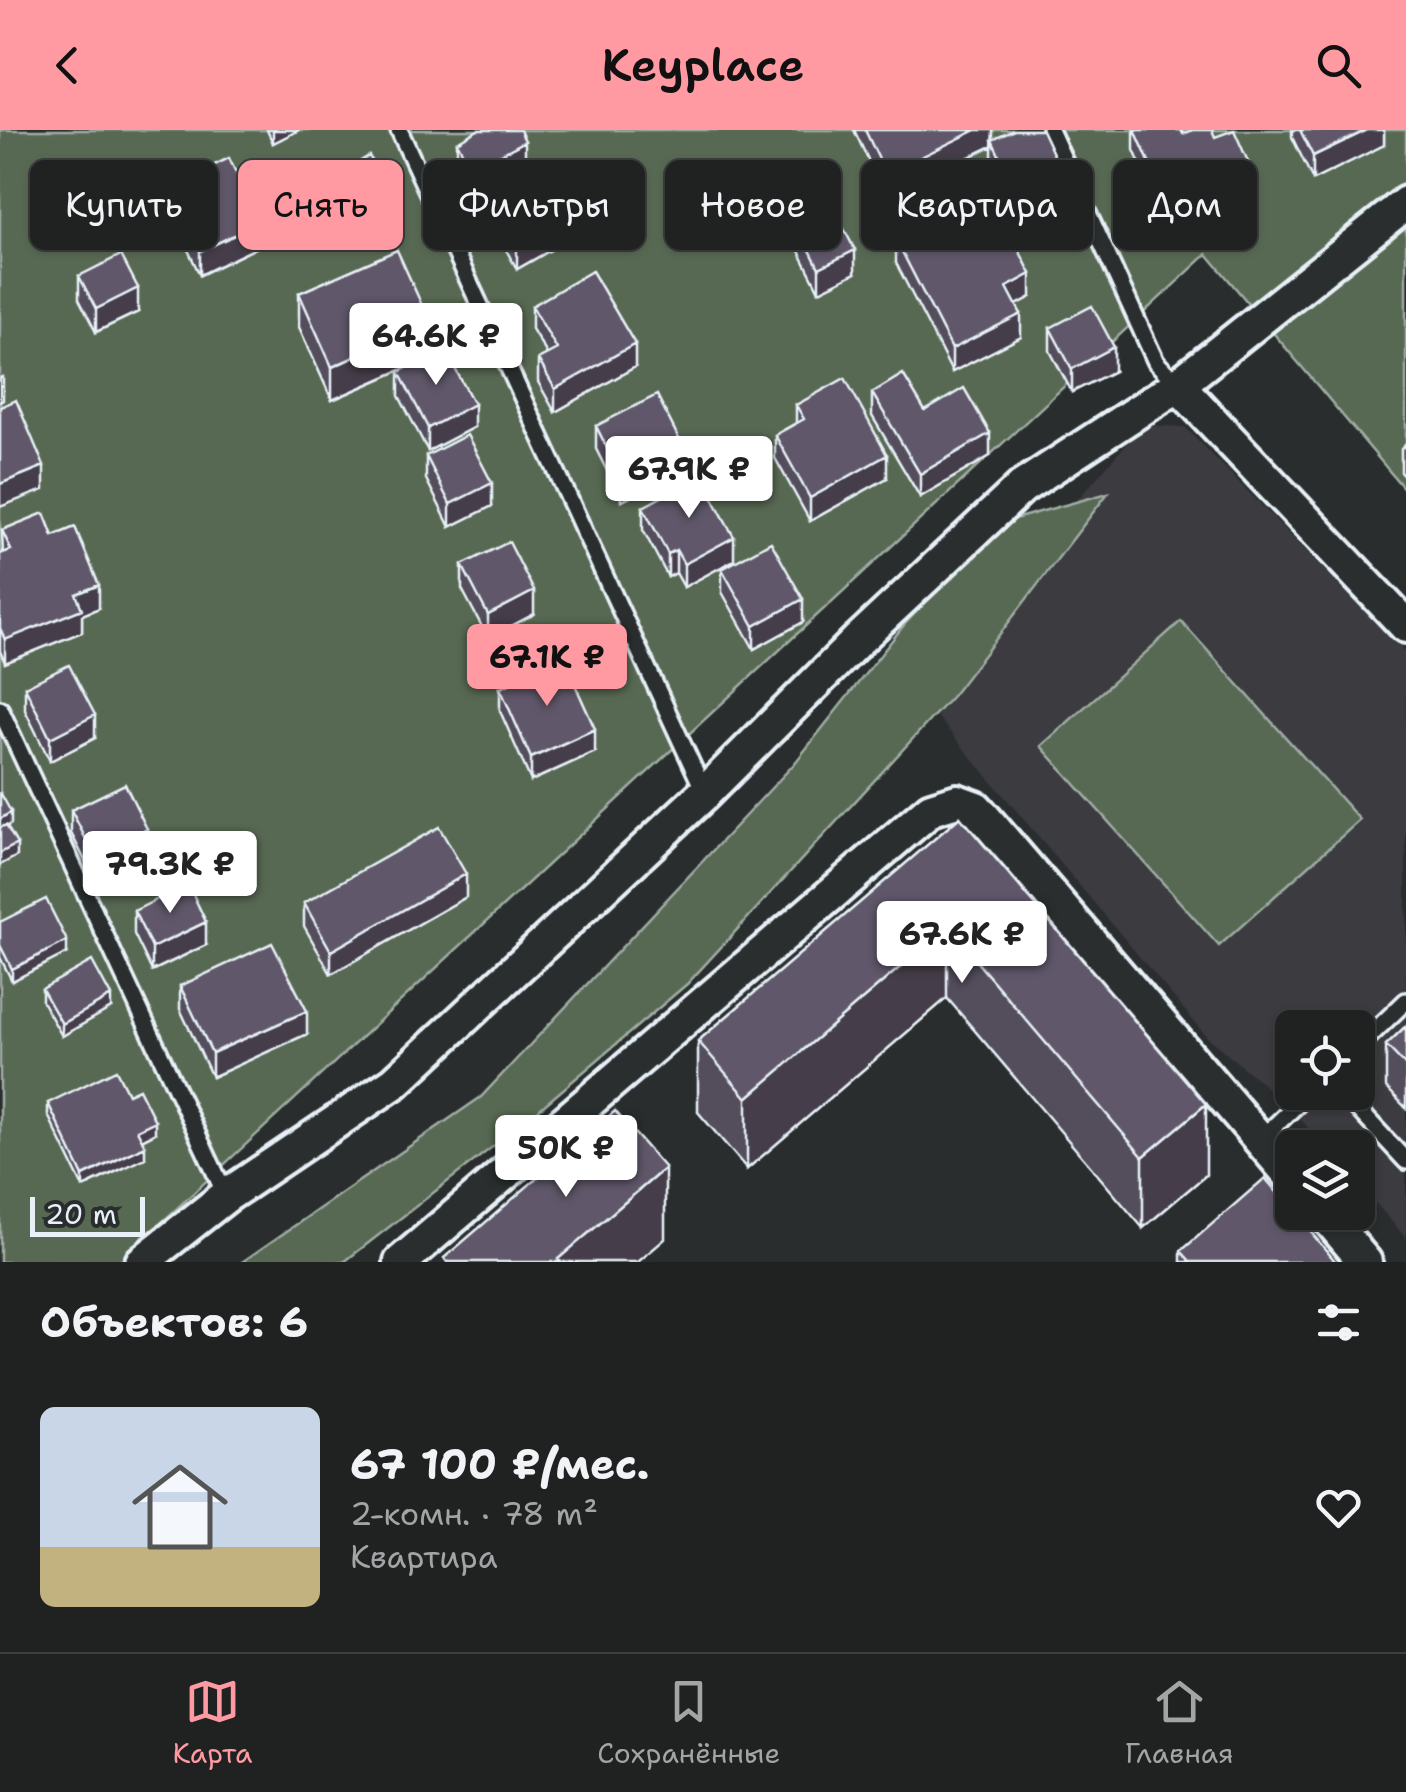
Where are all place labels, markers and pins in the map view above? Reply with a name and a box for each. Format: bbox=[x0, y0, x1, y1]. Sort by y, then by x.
pin: 64.6K ₽ bbox=[344, 303, 528, 388]
pin: 67.9K ₽ bbox=[597, 436, 781, 521]
pin: 67.1K ₽ bbox=[455, 624, 639, 709]
pin: 79.3K ₽ bbox=[78, 831, 262, 916]
pin: 67.6K ₽ bbox=[870, 901, 1054, 986]
pin: 50K ₽ bbox=[496, 1115, 636, 1200]

